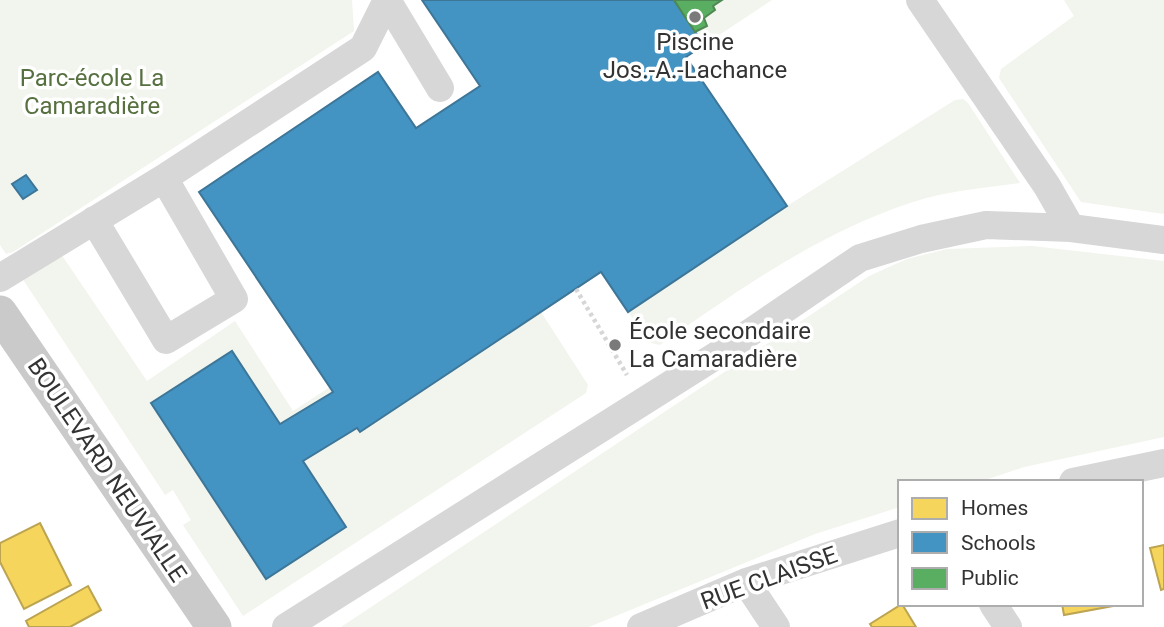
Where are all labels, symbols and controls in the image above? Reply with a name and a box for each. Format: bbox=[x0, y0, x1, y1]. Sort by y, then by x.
marker: Piscine Jos.-A.-Lachance bbox=[687, 9, 703, 25]
place label: Piscine Jos.-A.-Lachance bbox=[603, 28, 787, 84]
park label: Parc-école La Camaradière bbox=[20, 64, 164, 120]
place label: École secondaire La Camaradière bbox=[629, 317, 811, 373]
marker: École secondaire La Camaradière bbox=[607, 337, 623, 353]
street label: BOULEVARD NEUVIALLE bbox=[22, 353, 192, 587]
legend bbox=[898, 480, 1143, 606]
text: Homes bbox=[961, 496, 1028, 520]
text: Schools bbox=[961, 531, 1036, 555]
street label: RUE CLAISSE bbox=[697, 540, 841, 616]
text: Public bbox=[961, 566, 1019, 590]

